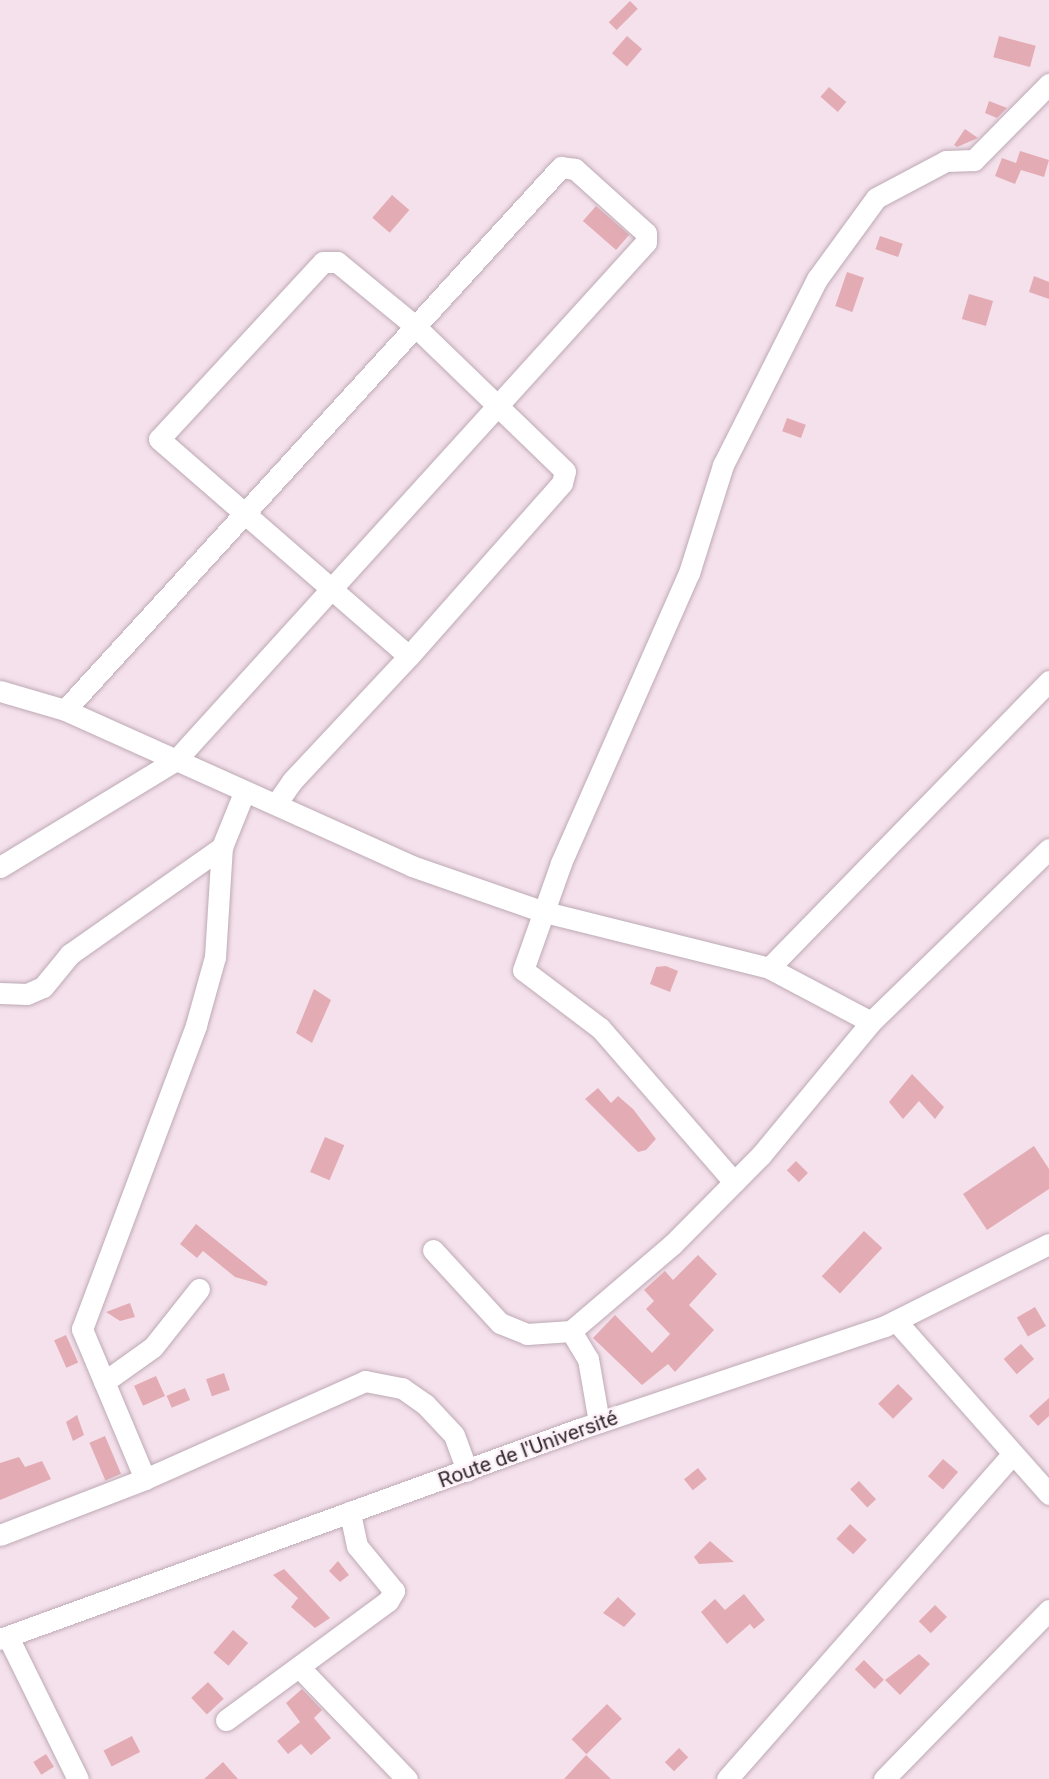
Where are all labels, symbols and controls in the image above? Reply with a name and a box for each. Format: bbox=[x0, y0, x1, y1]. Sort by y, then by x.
street label: Route de l'Université bbox=[435, 1405, 621, 1493]

